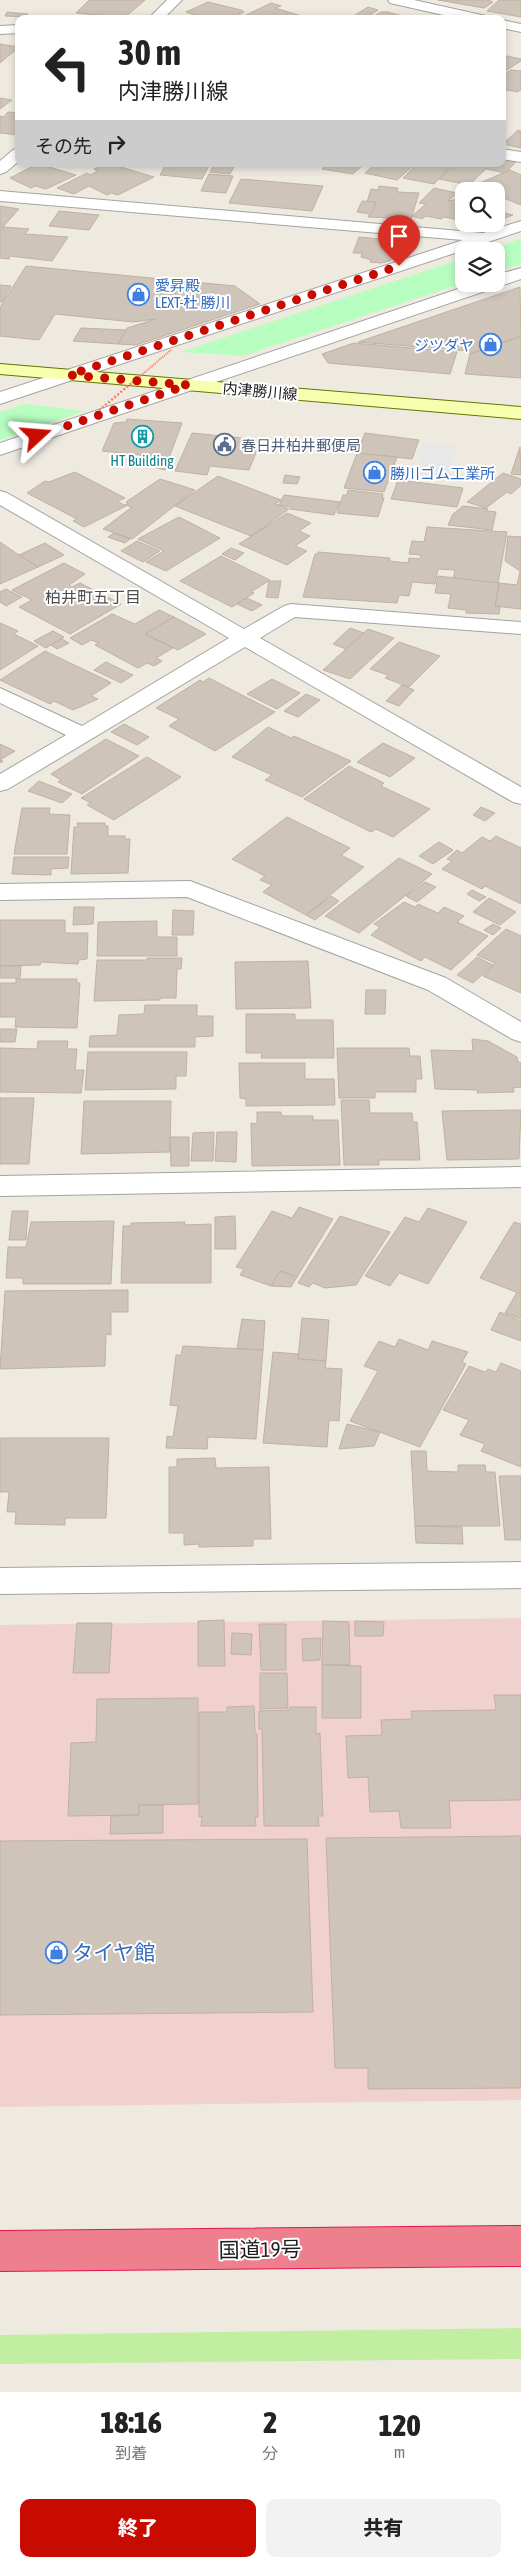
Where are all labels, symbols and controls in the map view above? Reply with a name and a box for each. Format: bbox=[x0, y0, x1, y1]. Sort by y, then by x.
text: 30 m bbox=[118, 32, 181, 72]
icon: left bbox=[35, 35, 100, 100]
text: 内津勝川線 bbox=[118, 78, 228, 104]
icon: right bbox=[102, 130, 130, 158]
text: その先 bbox=[35, 135, 92, 157]
map controls bbox=[455, 182, 505, 292]
button: search bbox=[455, 182, 505, 232]
pin bbox=[378, 215, 420, 266]
icon: arrive bbox=[385, 222, 413, 250]
button: layers bbox=[455, 242, 505, 292]
place label: 愛昇殿 LEXT-杜 勝川 bbox=[155, 277, 231, 311]
shop icon: 愛昇殿 LEXT-杜 勝川 bbox=[127, 282, 151, 306]
shop icon: ジツダヤ bbox=[478, 333, 502, 357]
place label: ジツダヤ bbox=[414, 337, 474, 354]
street label: 内津勝川線 bbox=[222, 379, 298, 403]
position arrow bbox=[10, 409, 62, 461]
building icon: HT Building bbox=[130, 425, 154, 449]
public building icon: 春日井柏井郵便局 bbox=[213, 433, 237, 457]
place label: 春日井柏井郵便局 bbox=[241, 437, 361, 454]
place label: HT Building bbox=[110, 452, 174, 469]
shop icon: 勝川ゴム工業所 bbox=[362, 461, 386, 485]
place label: 勝川ゴム工業所 bbox=[390, 465, 495, 482]
district label: 柏井町五丁目 bbox=[45, 588, 141, 606]
shop icon: タイヤ館 bbox=[44, 1940, 68, 1964]
place label: タイヤ館 bbox=[72, 1940, 155, 1964]
street label: 国道19号 bbox=[218, 2236, 302, 2262]
text: 18:16 bbox=[100, 2405, 162, 2439]
text: 2 bbox=[263, 2405, 277, 2439]
text: 120 bbox=[378, 2408, 421, 2442]
text: m bbox=[394, 2443, 405, 2461]
text: 到着 bbox=[115, 2444, 147, 2462]
text: 分 bbox=[262, 2444, 278, 2462]
button: 終了 bbox=[20, 2499, 256, 2557]
button: 共有 bbox=[266, 2499, 501, 2557]

